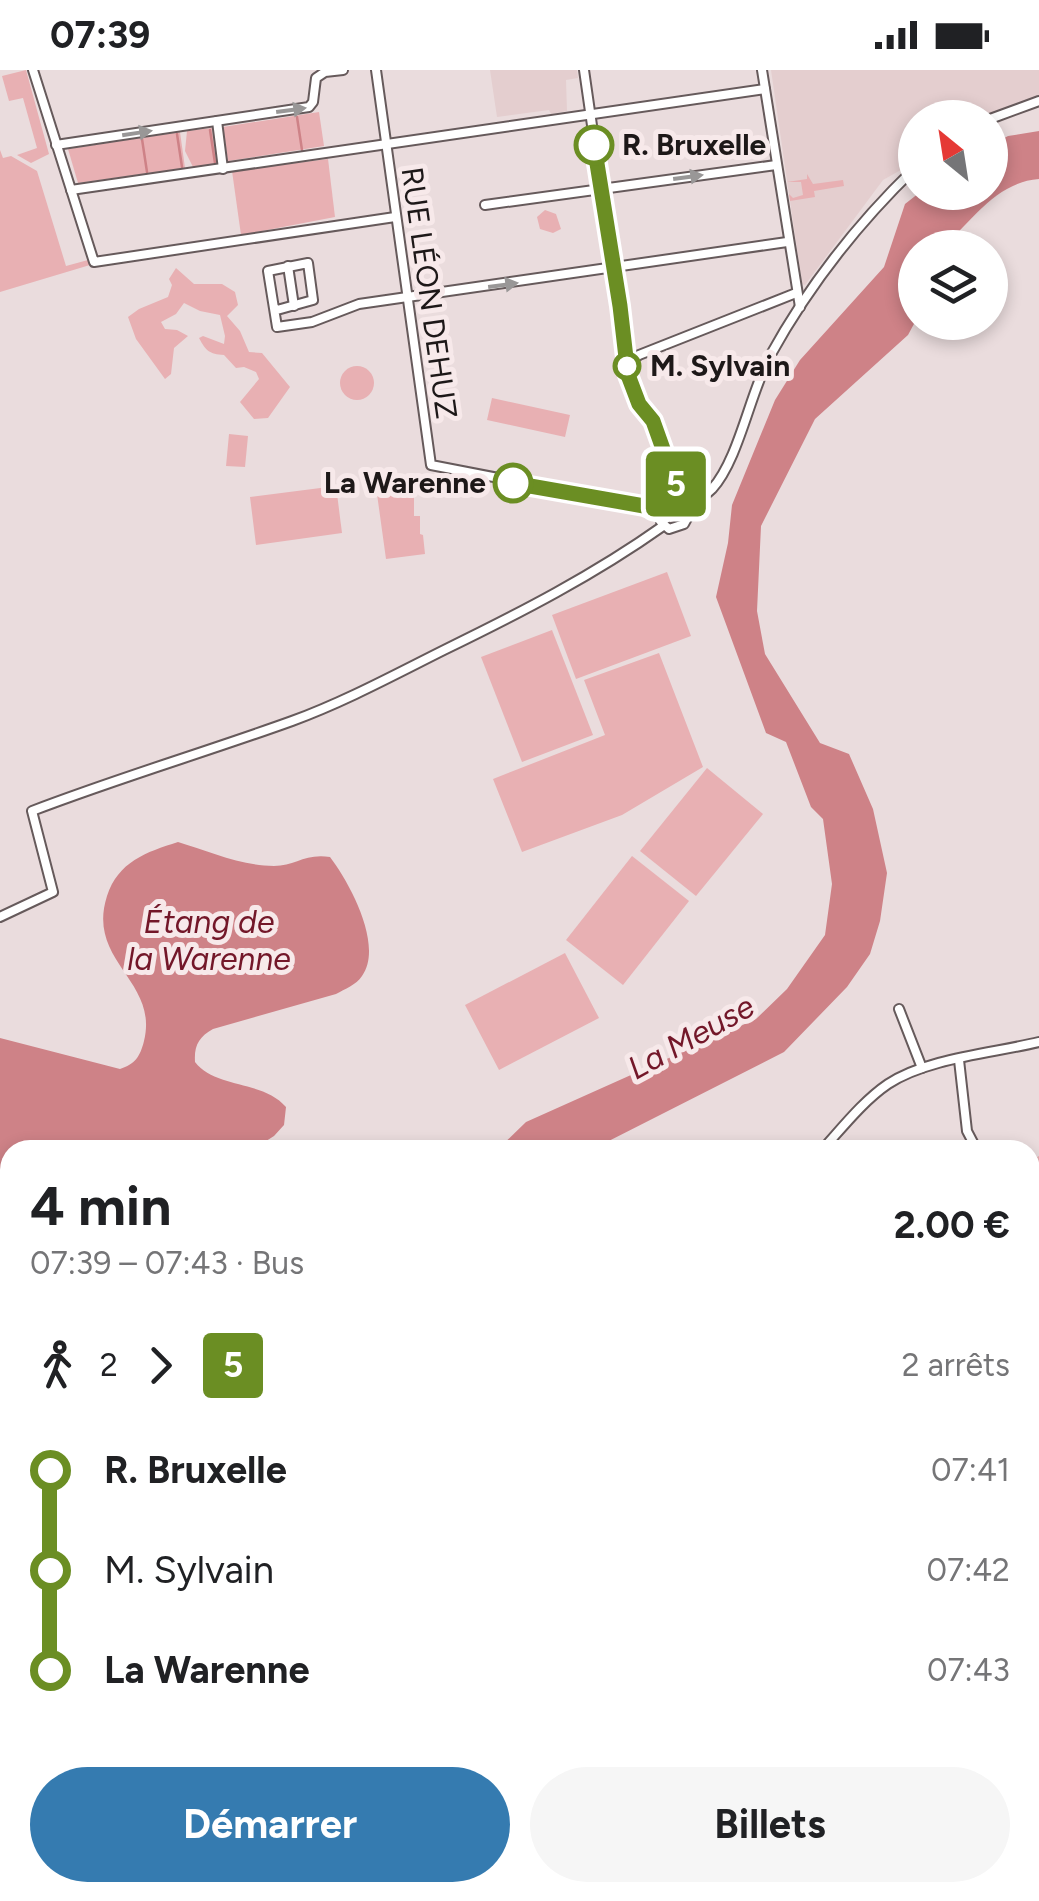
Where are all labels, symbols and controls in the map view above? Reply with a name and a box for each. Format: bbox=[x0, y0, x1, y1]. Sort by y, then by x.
text: 07:39 bbox=[50, 12, 150, 58]
north arrow bbox=[898, 100, 1008, 210]
map controls bbox=[898, 100, 1008, 340]
one-way arrow bbox=[276, 101, 308, 117]
one-way arrow bbox=[121, 124, 153, 140]
marker: R. Bruxelle bbox=[575, 126, 613, 164]
place label: R. Bruxelle bbox=[622, 126, 767, 163]
street label: RUE LÉON DEHUZ bbox=[394, 165, 465, 421]
one-way arrow bbox=[673, 169, 704, 185]
button: layers bbox=[898, 230, 1008, 340]
one-way arrow bbox=[487, 277, 519, 293]
place label: M. Sylvain bbox=[650, 347, 790, 384]
marker: M. Sylvain bbox=[614, 353, 640, 379]
line badge: 5 bbox=[644, 452, 708, 516]
text: 5 bbox=[666, 463, 686, 505]
place label: La Warenne bbox=[324, 464, 486, 501]
marker: La Warenne bbox=[494, 464, 532, 502]
water label: Étang de la Warenne bbox=[127, 903, 291, 978]
water label: La Meuse bbox=[621, 987, 761, 1087]
text: 4 min bbox=[30, 1173, 172, 1239]
text: 2.00 € bbox=[894, 1202, 1010, 1248]
text: 07:39 – 07:43 · Bus bbox=[30, 1244, 304, 1282]
icon: walk bbox=[30, 1338, 85, 1393]
icon: forward bbox=[133, 1338, 188, 1393]
text: 5 bbox=[223, 1344, 243, 1386]
text: 2 bbox=[100, 1346, 118, 1384]
text: 2 arrêts bbox=[902, 1346, 1010, 1384]
text: R. Bruxelle bbox=[104, 1447, 287, 1493]
text: 07:41 bbox=[931, 1451, 1010, 1489]
text: M. Sylvain bbox=[104, 1547, 274, 1593]
text: 07:42 bbox=[926, 1551, 1010, 1589]
text: La Warenne bbox=[104, 1647, 309, 1693]
text: 07:43 bbox=[927, 1651, 1010, 1689]
button: Démarrer bbox=[30, 1767, 510, 1882]
button: Billets bbox=[530, 1767, 1010, 1882]

